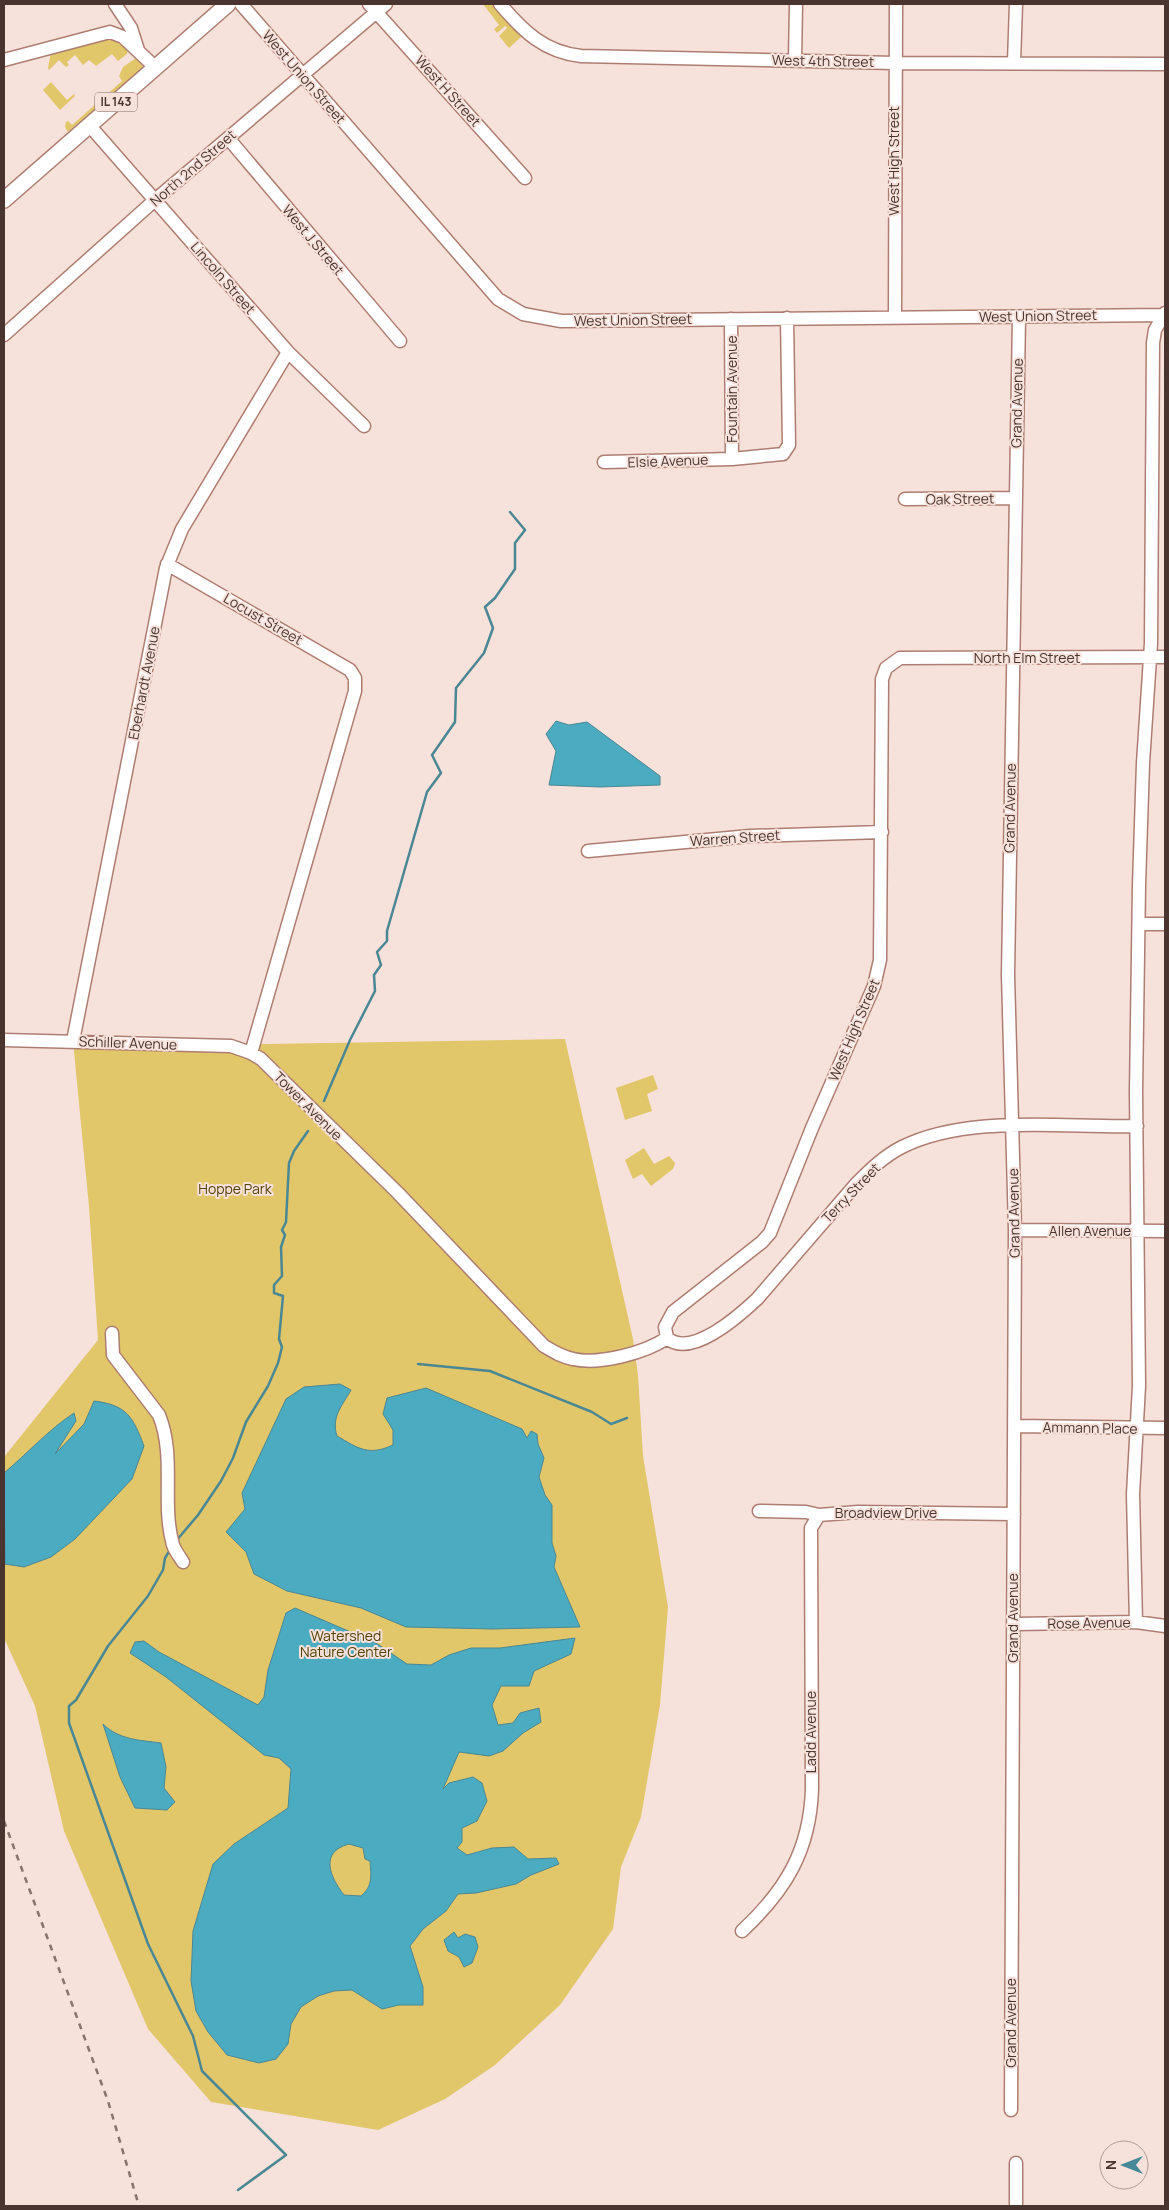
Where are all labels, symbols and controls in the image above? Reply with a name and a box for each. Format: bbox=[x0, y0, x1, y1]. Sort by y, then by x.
street label: West Union Street bbox=[258, 26, 351, 128]
street label: West 4th Street bbox=[772, 50, 875, 71]
street label: West H Street bbox=[411, 51, 486, 131]
road number: IL 143 bbox=[95, 92, 137, 111]
street label: West High Street bbox=[884, 106, 903, 216]
street label: North 2nd Street bbox=[146, 125, 240, 210]
street label: West J Street bbox=[278, 200, 349, 279]
street label: Lincoln Street bbox=[187, 237, 260, 318]
street label: West Union Street bbox=[979, 305, 1098, 326]
street label: West Union Street bbox=[574, 309, 693, 330]
street label: Fountain Avenue bbox=[722, 335, 741, 443]
street label: Grand Avenue bbox=[1006, 358, 1027, 448]
street label: Elsie Avenue bbox=[627, 450, 709, 471]
street label: Oak Street bbox=[925, 488, 995, 509]
street label: Locust Street bbox=[220, 588, 307, 649]
street label: Eberhardt Avenue bbox=[123, 625, 164, 741]
street label: North Elm Street bbox=[974, 648, 1081, 667]
street label: Grand Avenue bbox=[999, 763, 1020, 853]
street label: Warren Street bbox=[689, 825, 781, 850]
street label: West High Street bbox=[823, 975, 884, 1084]
street label: Schiller Avenue bbox=[78, 1031, 178, 1054]
street label: Tower Avenue bbox=[270, 1067, 347, 1144]
street label: Terry Street bbox=[817, 1158, 884, 1227]
street label: Grand Avenue bbox=[1003, 1168, 1024, 1258]
park label: Hoppe Park bbox=[198, 1179, 273, 1198]
street label: Allen Avenue bbox=[1049, 1221, 1131, 1240]
street label: Ammann Place bbox=[1042, 1417, 1138, 1438]
street label: Broadview Drive bbox=[835, 1503, 937, 1522]
street label: Grand Avenue bbox=[1003, 1573, 1022, 1663]
street label: Rose Avenue bbox=[1047, 1612, 1131, 1633]
park label: Watershed Nature Center bbox=[300, 1626, 392, 1661]
street label: Ladd Avenue bbox=[801, 1691, 820, 1773]
street label: Grand Avenue bbox=[1001, 1978, 1020, 2068]
north arrow bbox=[1099, 2140, 1149, 2190]
text: N bbox=[1101, 2160, 1120, 2170]

